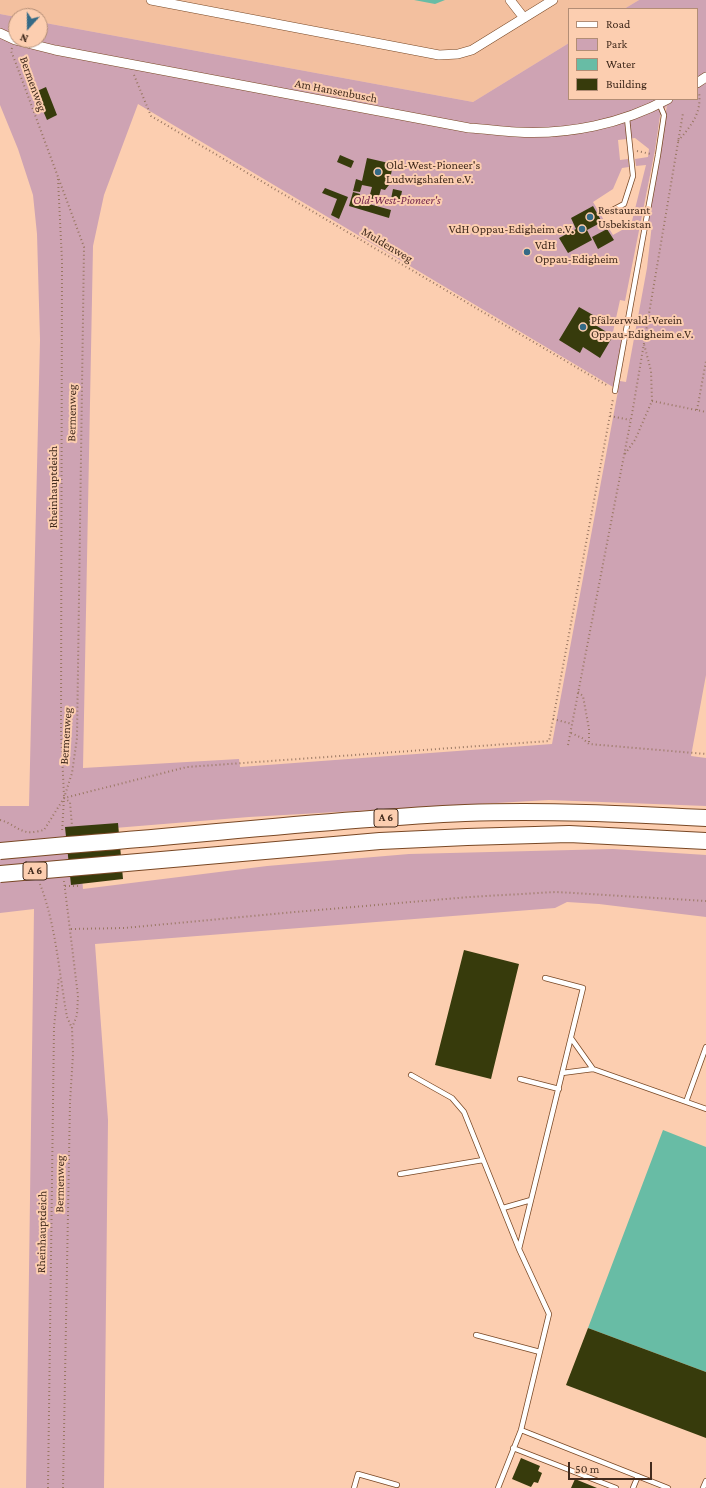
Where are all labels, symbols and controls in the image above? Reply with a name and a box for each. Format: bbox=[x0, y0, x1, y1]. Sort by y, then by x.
north arrow bbox=[8, 8, 48, 48]
legend bbox=[568, 8, 698, 100]
text: Road bbox=[606, 17, 630, 31]
text: N bbox=[18, 31, 30, 45]
text: Park bbox=[606, 37, 627, 51]
street label: Bermenweg bbox=[16, 55, 50, 113]
text: Water bbox=[606, 57, 635, 71]
street label: Am Hansenbusch bbox=[294, 76, 378, 106]
text: Building bbox=[606, 77, 647, 91]
place label: Old-West-Pioneer's Ludwigshafen e.V. bbox=[386, 158, 480, 186]
marker: Old-West-Pioneer's Ludwigshafen e.V. bbox=[373, 167, 383, 177]
park label: Old-West-Pioneer's bbox=[353, 193, 441, 207]
place label: Restaurant Usbekistan bbox=[598, 203, 651, 231]
marker: Restaurant Usbekistan bbox=[585, 212, 595, 222]
place label: VdH Oppau-Edigheim e.V. bbox=[449, 222, 574, 236]
street label: Muldenweg bbox=[359, 224, 415, 266]
marker: VdH Oppau-Edigheim e.V. bbox=[577, 224, 587, 234]
place label: VdH Oppau-Edigheim bbox=[535, 238, 618, 266]
marker: VdH Oppau-Edigheim bbox=[522, 247, 532, 257]
place label: Pfälzerwald-Verein Oppau-Edigheim e.V. bbox=[591, 313, 693, 341]
marker: Pfälzerwald-Verein Oppau-Edigheim e.V. bbox=[578, 322, 588, 332]
street label: Bermenweg bbox=[64, 384, 80, 442]
street label: Rheinhauptdeich bbox=[46, 446, 60, 528]
street label: Bermenweg bbox=[57, 707, 75, 765]
road number: A 6 bbox=[374, 809, 398, 827]
road number: A 6 bbox=[23, 862, 47, 880]
street label: Bermenweg bbox=[52, 1155, 68, 1213]
street label: Rheinhauptdeich bbox=[34, 1191, 50, 1273]
scale bar bbox=[570, 1454, 654, 1480]
text: 50 m bbox=[575, 1462, 599, 1476]

